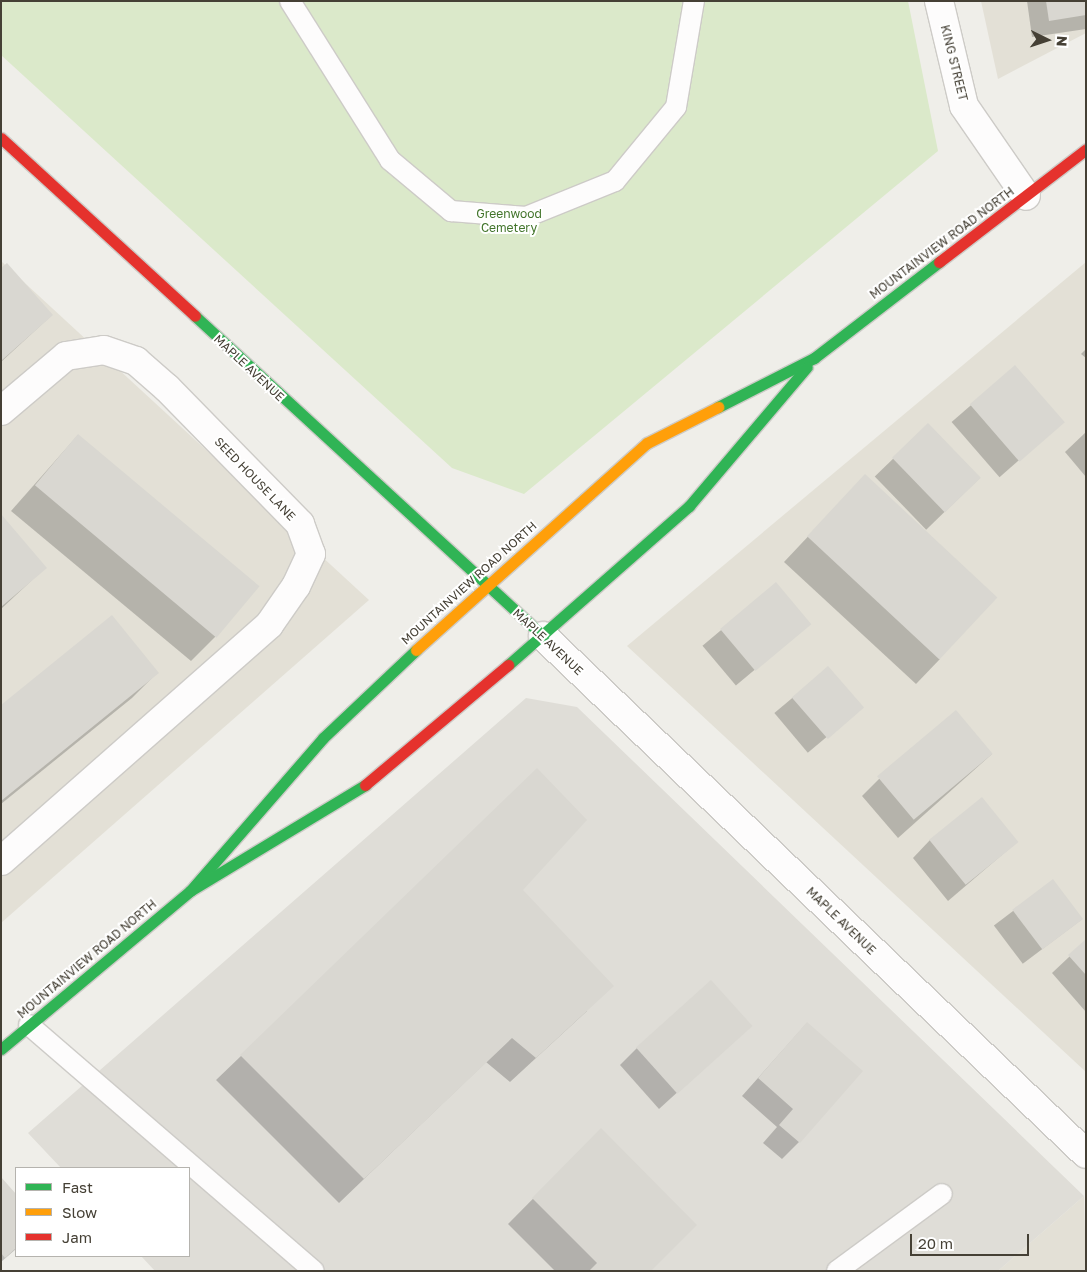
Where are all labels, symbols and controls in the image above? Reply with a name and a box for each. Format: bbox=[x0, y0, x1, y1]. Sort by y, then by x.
north arrow bbox=[1022, 15, 1072, 65]
street label: KING STREET bbox=[938, 23, 970, 103]
text: N bbox=[1054, 35, 1071, 47]
street label: MOUNTAINVIEW ROAD NORTH bbox=[867, 184, 1017, 302]
park label: Greenwood Cemetery bbox=[476, 207, 542, 235]
street label: MAPLE AVENUE bbox=[211, 332, 287, 404]
street label: SEED HOUSE LANE bbox=[212, 434, 298, 524]
street label: MOUNTAINVIEW ROAD NORTH bbox=[398, 518, 540, 648]
street label: MAPLE AVENUE bbox=[510, 606, 586, 678]
street label: MAPLE AVENUE bbox=[803, 884, 879, 958]
street label: MOUNTAINVIEW ROAD NORTH bbox=[15, 897, 159, 1021]
legend bbox=[15, 1167, 190, 1257]
text: Fast bbox=[62, 1178, 93, 1196]
text: Slow bbox=[62, 1203, 97, 1221]
scale bar bbox=[912, 1224, 1031, 1256]
text: Jam bbox=[62, 1228, 92, 1246]
text: 20 m bbox=[918, 1234, 953, 1252]

